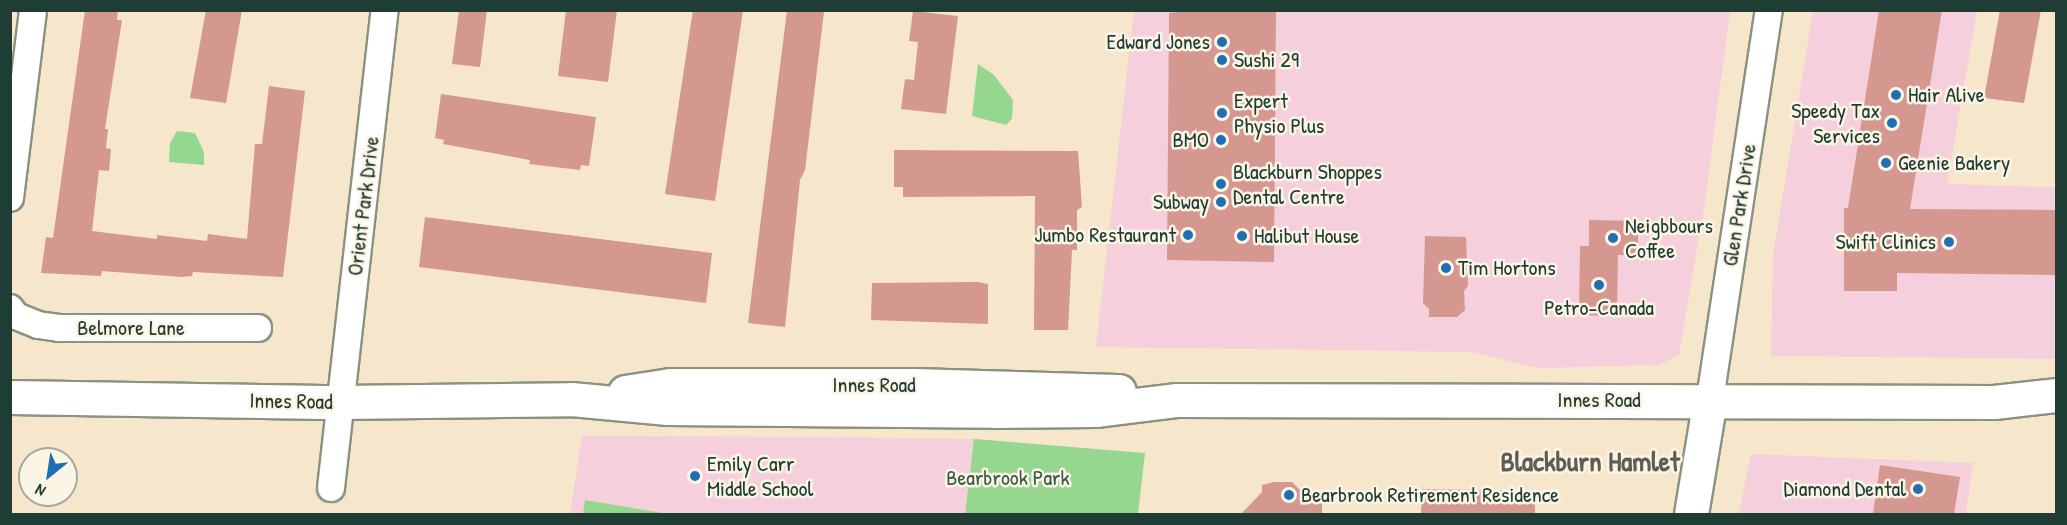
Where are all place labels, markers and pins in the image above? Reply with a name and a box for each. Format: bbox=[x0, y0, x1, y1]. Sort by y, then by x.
place label: Edward Jones bbox=[1107, 29, 1210, 55]
marker: Edward Jones bbox=[1215, 35, 1229, 49]
place label: Sushi 29 bbox=[1234, 47, 1299, 73]
marker: Sushi 29 bbox=[1215, 53, 1229, 67]
place label: Hair Alive bbox=[1908, 82, 1984, 108]
place label: Expert Physio Plus bbox=[1234, 87, 1324, 138]
marker: Hair Alive bbox=[1889, 88, 1903, 102]
place label: Speedy Tax Services bbox=[1791, 97, 1880, 148]
marker: Expert Physio Plus bbox=[1215, 106, 1229, 120]
marker: Speedy Tax Services bbox=[1885, 116, 1899, 130]
place label: BMO bbox=[1173, 127, 1209, 153]
marker: BMO bbox=[1214, 133, 1228, 147]
place label: Geenie Bakery bbox=[1898, 150, 2010, 176]
marker: Geenie Bakery bbox=[1879, 156, 1893, 170]
place label: Blackburn Shoppes Dental Centre bbox=[1233, 158, 1382, 210]
marker: Blackburn Shoppes Dental Centre bbox=[1214, 177, 1228, 191]
place label: Subway bbox=[1153, 189, 1209, 215]
marker: Subway bbox=[1214, 195, 1228, 209]
place label: Neigbbours Coffee bbox=[1625, 212, 1713, 264]
place label: Jumbo Restaurant bbox=[1034, 222, 1176, 248]
place label: Halibut House bbox=[1254, 223, 1359, 249]
marker: Jumbo Restaurant bbox=[1181, 228, 1195, 242]
marker: Halibut House bbox=[1235, 229, 1249, 243]
place label: Swift Clinics bbox=[1836, 229, 1936, 255]
marker: Neigbbours Coffee bbox=[1606, 231, 1620, 245]
marker: Swift Clinics bbox=[1940, 233, 1958, 251]
place label: Tim Hortons bbox=[1458, 255, 1556, 281]
marker: Tim Hortons bbox=[1439, 261, 1453, 275]
marker: Petro-Canada bbox=[1592, 278, 1606, 292]
place label: Petro-Canada bbox=[1544, 295, 1654, 321]
place label: Emily Carr Middle School bbox=[707, 450, 813, 502]
marker: Emily Carr Middle School bbox=[688, 469, 702, 483]
place label: Diamond Dental bbox=[1783, 476, 1906, 502]
place label: Bearbrook Retirement Residence bbox=[1301, 482, 1559, 508]
marker: Diamond Dental bbox=[1911, 482, 1925, 496]
marker: Bearbrook Retirement Residence bbox=[1282, 488, 1296, 502]

